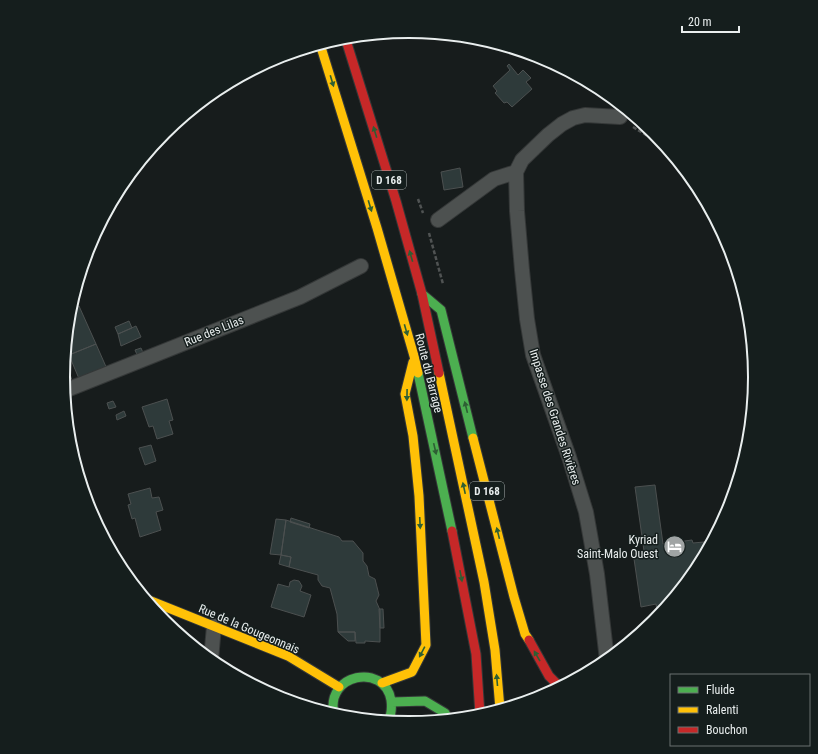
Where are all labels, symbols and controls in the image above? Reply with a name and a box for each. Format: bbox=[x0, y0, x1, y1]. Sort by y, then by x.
scale bar bbox=[682, 8, 739, 34]
text: 20 m bbox=[688, 15, 712, 29]
one-way arrow bbox=[329, 76, 335, 88]
one-way arrow bbox=[372, 125, 378, 137]
road number: D 168 bbox=[372, 171, 406, 189]
one-way arrow bbox=[367, 200, 373, 212]
one-way arrow bbox=[408, 250, 414, 262]
street label: Rue des Lilas bbox=[182, 313, 246, 349]
one-way arrow bbox=[403, 325, 409, 337]
street label: Route du Barrage bbox=[412, 332, 446, 414]
street label: Impasse des Grandes Rivières bbox=[526, 347, 584, 487]
one-way arrow bbox=[404, 388, 410, 401]
one-way arrow bbox=[463, 400, 469, 412]
one-way arrow bbox=[432, 443, 438, 455]
one-way arrow bbox=[460, 482, 466, 494]
road number: D 168 bbox=[470, 482, 504, 500]
one-way arrow bbox=[417, 517, 423, 530]
one-way arrow bbox=[494, 526, 500, 539]
place label: Kyriad Saint-Malo Ouest bbox=[577, 533, 658, 561]
hotel icon: Kyriad Saint-Malo Ouest bbox=[661, 534, 687, 560]
one-way arrow bbox=[458, 570, 464, 583]
street label: Rue de la Gougeonnais bbox=[196, 601, 302, 657]
one-way arrow bbox=[419, 647, 425, 658]
one-way arrow bbox=[534, 650, 541, 662]
one-way arrow bbox=[494, 674, 501, 686]
legend bbox=[670, 674, 810, 746]
text: Fluide bbox=[706, 683, 735, 697]
text: Ralenti bbox=[706, 703, 739, 717]
text: Bouchon bbox=[706, 723, 748, 737]

